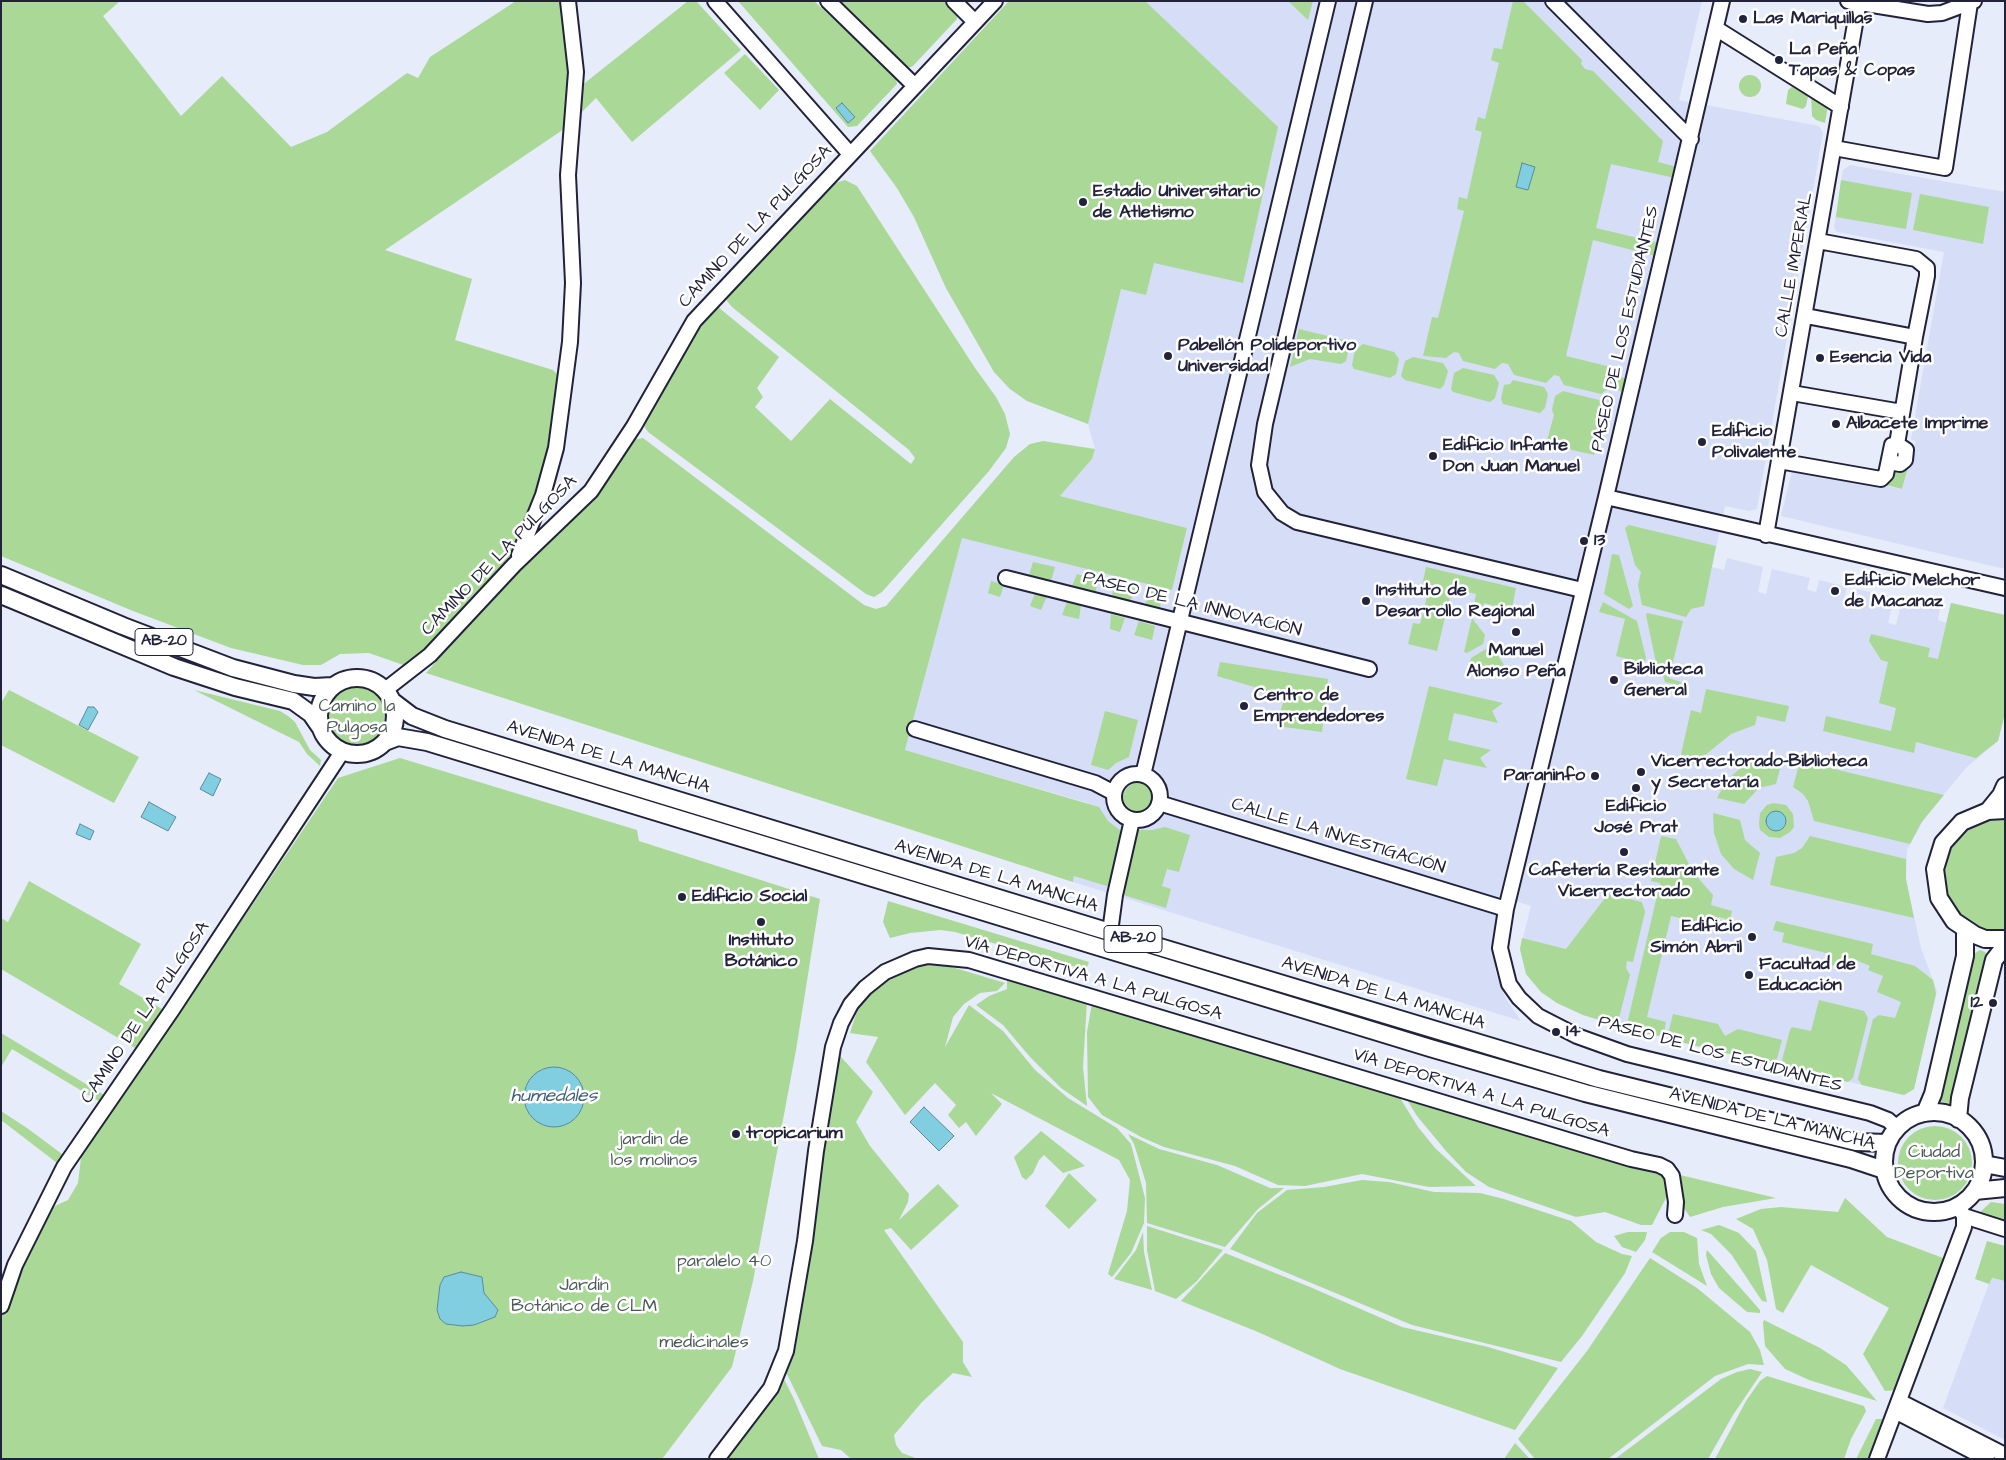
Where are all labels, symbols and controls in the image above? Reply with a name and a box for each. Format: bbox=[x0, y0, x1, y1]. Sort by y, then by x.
place label: Las Mariquillas bbox=[1753, 8, 1873, 30]
marker: Las Mariquillas bbox=[1737, 13, 1749, 25]
place label: La Peña Tapas & Copas bbox=[1789, 39, 1915, 82]
marker: La Peña Tapas & Copas bbox=[1773, 54, 1785, 66]
street label: CAMINO DE LA PULGOSA bbox=[675, 141, 837, 313]
place label: Estadio Universitario de Atletismo bbox=[1093, 181, 1260, 223]
street label: CALLE IMPERIAL bbox=[1772, 191, 1818, 339]
marker: Estadio Universitario de Atletismo bbox=[1077, 196, 1089, 208]
street label: PASEO DE LOS ESTUDIANTES bbox=[1587, 204, 1665, 454]
place label: Pabellón Polideportivo Universidad bbox=[1178, 335, 1356, 378]
place label: Esencia Vida bbox=[1830, 347, 1931, 369]
marker: Pabellón Polideportivo Universidad bbox=[1162, 350, 1174, 362]
marker: Esencia Vida bbox=[1814, 352, 1826, 364]
place label: Albacete Imprime bbox=[1846, 413, 1988, 435]
marker: Albacete Imprime bbox=[1830, 418, 1842, 430]
place label: Edificio Polivalente bbox=[1712, 421, 1796, 464]
place label: Edificio Infante Don Juan Manuel bbox=[1443, 435, 1580, 478]
marker: Edificio Polivalente bbox=[1696, 436, 1708, 448]
marker: Edificio Infante Don Juan Manuel bbox=[1427, 450, 1439, 462]
street label: CAMINO DE LA PULGOSA bbox=[418, 471, 582, 641]
place label: 13 bbox=[1594, 530, 1605, 552]
marker: 13 bbox=[1578, 535, 1590, 547]
street label: PASEO DE LA INNOVACIÓN bbox=[1081, 567, 1303, 643]
place label: Edificio Melchor de Macanaz bbox=[1845, 570, 1980, 612]
place label: Instituto de Desarrollo Regional bbox=[1376, 580, 1534, 622]
marker: Edificio Melchor de Macanaz bbox=[1829, 585, 1841, 597]
marker: Instituto de Desarrollo Regional bbox=[1360, 595, 1372, 607]
marker: Manuel Alonso Peña bbox=[1510, 626, 1522, 638]
road number: AB-20 bbox=[135, 628, 193, 656]
place label: Manuel Alonso Peña bbox=[1466, 640, 1566, 682]
place label: Biblioteca General bbox=[1624, 659, 1703, 702]
marker: Biblioteca General bbox=[1608, 674, 1620, 686]
place label: Centro de Emprendedores bbox=[1254, 685, 1384, 728]
park label: Camino la Pulgosa bbox=[319, 696, 395, 739]
marker: Centro de Emprendedores bbox=[1238, 700, 1250, 712]
street label: AVENIDA DE LA MANCHA bbox=[504, 717, 712, 799]
place label: Vicerrectorado-Biblioteca y Secretaría bbox=[1651, 751, 1867, 794]
place label: Paraninfo bbox=[1504, 765, 1585, 787]
marker: Vicerrectorado-Biblioteca y Secretaría bbox=[1635, 766, 1647, 778]
marker: Paraninfo bbox=[1589, 770, 1601, 782]
marker: Edificio José Prat bbox=[1630, 782, 1642, 794]
street label: CALLE LA INVESTIGACIÓN bbox=[1228, 794, 1448, 880]
place label: Edificio José Prat bbox=[1594, 796, 1678, 839]
street label: AVENIDA DE LA MANCHA bbox=[892, 836, 1100, 918]
marker: Cafetería Restaurante Vicerrectorado bbox=[1618, 846, 1630, 858]
place label: Cafetería Restaurante Vicerrectorado bbox=[1529, 860, 1719, 902]
place label: Edificio Social bbox=[692, 886, 807, 908]
marker: Edificio Social bbox=[676, 891, 688, 903]
marker: Instituto Botánico bbox=[755, 916, 767, 928]
place label: Edificio Simón Abril bbox=[1650, 916, 1742, 959]
street label: CAMINO DE LA PULGOSA bbox=[77, 918, 215, 1108]
road number: AB-20 bbox=[1104, 926, 1162, 952]
place label: Instituto Botánico bbox=[725, 930, 797, 972]
marker: Edificio Simón Abril bbox=[1746, 931, 1758, 943]
street label: VÍA DEPORTIVA A LA PULGOSA bbox=[962, 932, 1224, 1026]
street label: AVENIDA DE LA MANCHA bbox=[1279, 953, 1487, 1035]
place label: Facultad de Educación bbox=[1759, 954, 1856, 996]
marker: Facultad de Educación bbox=[1743, 969, 1755, 981]
place label: 12 bbox=[1970, 992, 1983, 1014]
marker: 12 bbox=[1987, 997, 1999, 1009]
street label: PASEO DE LOS ESTUDIANTES bbox=[1596, 1012, 1844, 1098]
place label: 14 bbox=[1566, 1021, 1581, 1043]
marker: 14 bbox=[1550, 1026, 1562, 1038]
street label: VÍA DEPORTIVA A LA PULGOSA bbox=[1350, 1045, 1612, 1143]
street label: AVENIDA DE LA MANCHA bbox=[1667, 1084, 1877, 1156]
water label: humedales bbox=[511, 1086, 597, 1108]
place label: tropicarium bbox=[746, 1123, 842, 1145]
marker: tropicarium bbox=[730, 1128, 742, 1140]
park label: jardin de los molinos bbox=[610, 1129, 698, 1172]
park label: Ciudad Deportiva bbox=[1894, 1142, 1974, 1184]
park label: paralelo 40 bbox=[677, 1251, 771, 1273]
park label: Jardín Botánico de CLM bbox=[511, 1275, 657, 1318]
park label: medicinales bbox=[659, 1332, 749, 1354]

